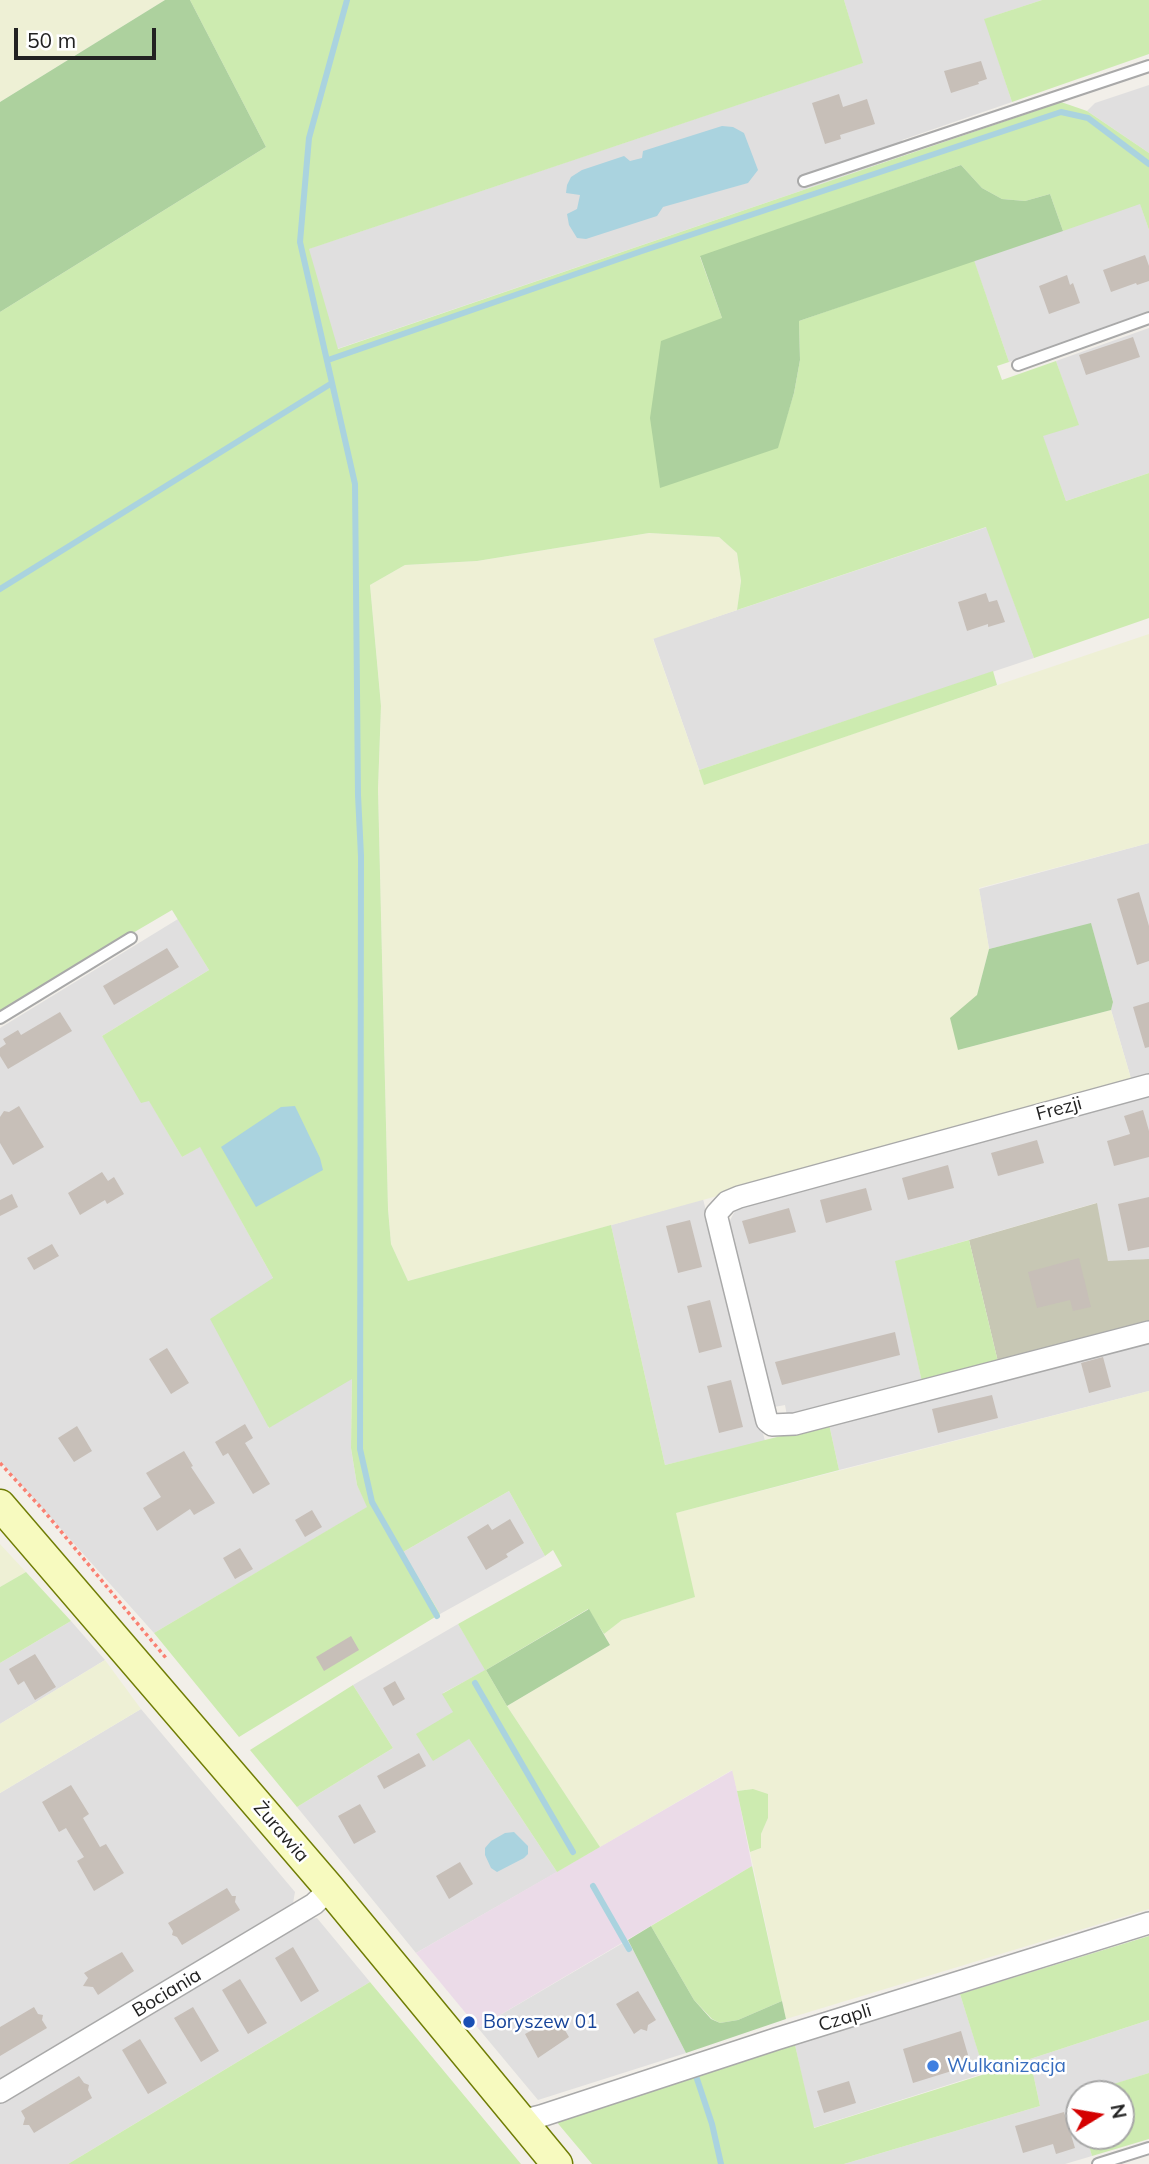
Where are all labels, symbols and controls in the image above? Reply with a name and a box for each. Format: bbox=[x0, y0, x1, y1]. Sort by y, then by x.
scale bar bbox=[18, 14, 159, 58]
text: 50 m bbox=[27, 27, 76, 53]
street label: Frezji bbox=[1034, 1092, 1084, 1126]
street label: Żurawia bbox=[249, 1797, 313, 1867]
street label: Bociania bbox=[128, 1964, 206, 2022]
street label: Czapli bbox=[816, 1999, 874, 2037]
place label: Boryszew 01 bbox=[483, 2011, 598, 2033]
marker: Boryszew 01 bbox=[461, 2014, 477, 2030]
place label: Wulkanizacja bbox=[947, 2055, 1066, 2077]
marker: Wulkanizacja bbox=[925, 2058, 941, 2074]
north arrow bbox=[1065, 2080, 1135, 2150]
text: N bbox=[1106, 2102, 1132, 2121]

